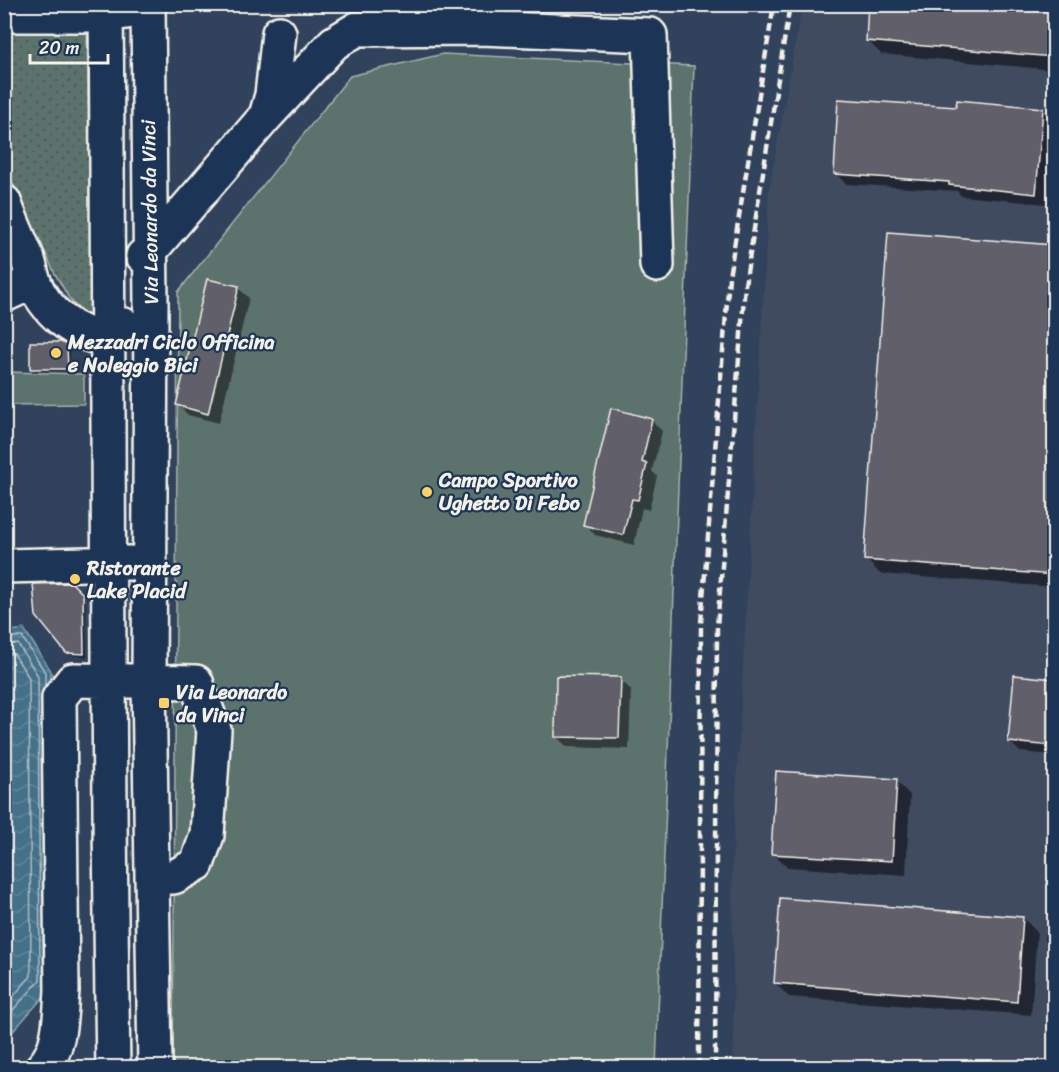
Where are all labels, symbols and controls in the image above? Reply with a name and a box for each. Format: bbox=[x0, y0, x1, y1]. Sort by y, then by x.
scale bar bbox=[30, 27, 108, 65]
text: 20 m bbox=[39, 32, 79, 64]
street label: Via Leonardo da Vinci bbox=[131, 119, 169, 305]
place label: Mezzadri Ciclo Officina e Noleggio Bici bbox=[67, 325, 275, 383]
marker: Mezzadri Ciclo Officina e Noleggio Bici bbox=[49, 346, 63, 360]
place label: Campo Sportivo Ughetto Di Febo bbox=[438, 463, 581, 521]
marker: Campo Sportivo Ughetto Di Febo bbox=[420, 485, 434, 499]
place label: Ristorante Lake Placid bbox=[86, 551, 188, 609]
marker: Ristorante Lake Placid bbox=[68, 572, 82, 586]
place label: Via Leonardo da Vinci bbox=[176, 675, 287, 733]
marker: Via Leonardo da Vinci bbox=[157, 696, 171, 710]

